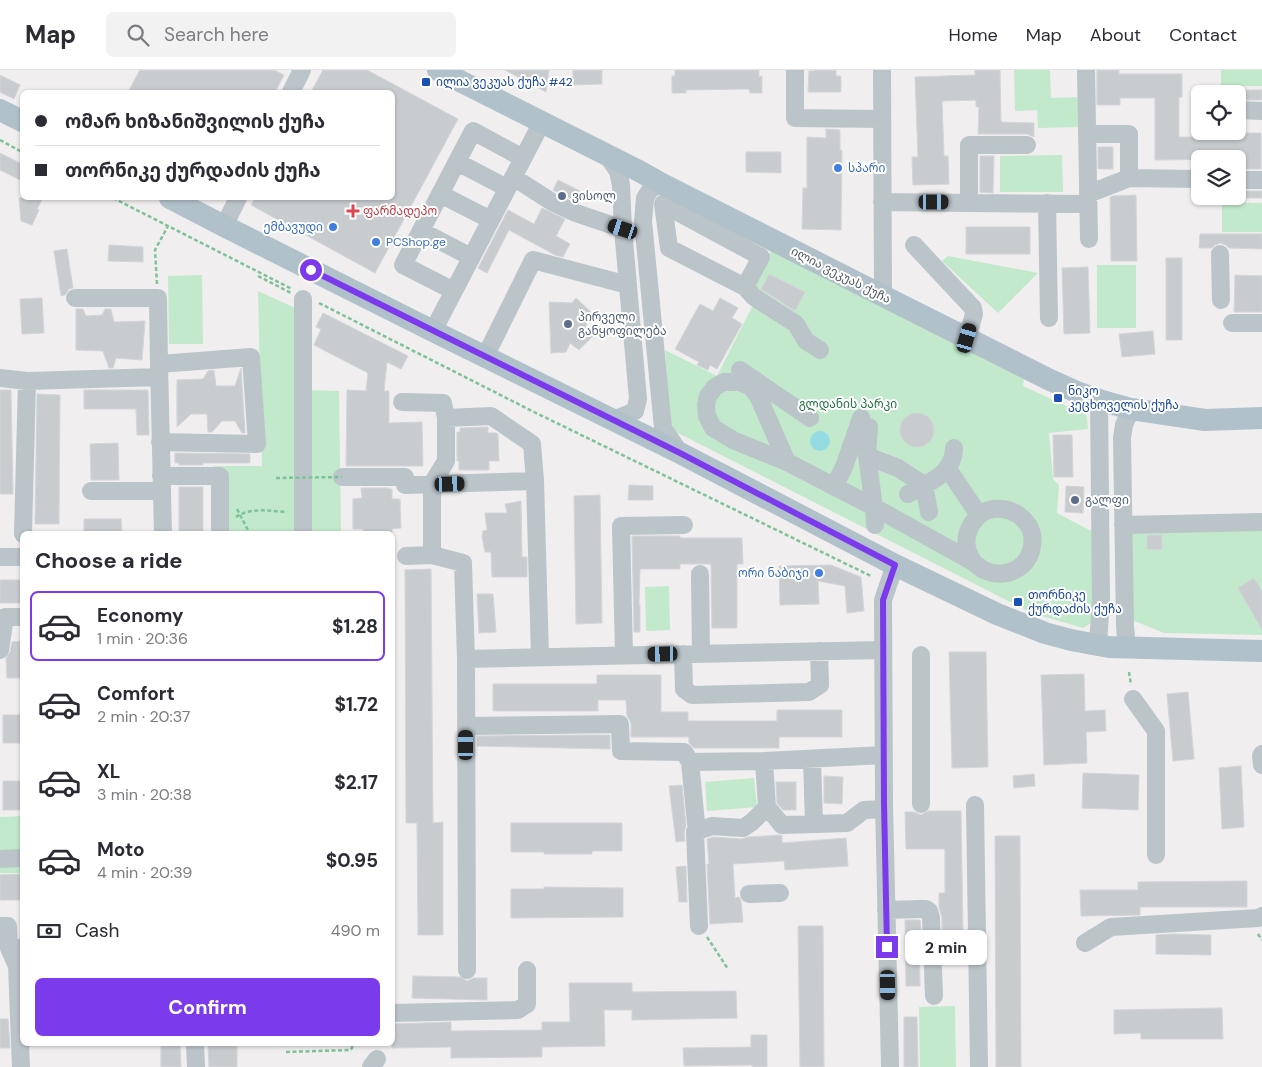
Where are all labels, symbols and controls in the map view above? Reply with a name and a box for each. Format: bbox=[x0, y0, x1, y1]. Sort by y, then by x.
search box bbox=[106, 12, 456, 57]
text: Map bbox=[25, 19, 76, 50]
icon: search bbox=[124, 21, 152, 49]
text: Search here bbox=[164, 22, 269, 47]
text: Home bbox=[948, 23, 998, 47]
text: Map bbox=[1026, 23, 1062, 47]
text: About bbox=[1090, 23, 1141, 47]
text: Contact bbox=[1169, 23, 1237, 47]
place label: ილია ვეკუას ქუჩა #42 bbox=[436, 74, 573, 90]
marker: ილია ვეკუას ქუჩა #42 bbox=[420, 76, 432, 88]
map controls bbox=[1191, 85, 1246, 205]
button: locate bbox=[1191, 85, 1246, 140]
text: ომარ ხიზანიშვილის ქუჩა bbox=[65, 109, 325, 134]
button: layers bbox=[1191, 150, 1246, 205]
text: თორნიკე ქურდაძის ქუჩა bbox=[65, 158, 321, 183]
place label: სპარი bbox=[848, 160, 885, 176]
marker: სპარი bbox=[832, 162, 844, 174]
place label: ვისოლ bbox=[572, 188, 616, 204]
marker: ვისოლ bbox=[556, 190, 568, 202]
car bbox=[919, 195, 949, 210]
place label: ფარმადეპო bbox=[363, 203, 437, 219]
marker: ფარმადეპო bbox=[347, 205, 359, 217]
car bbox=[606, 217, 639, 241]
place label: ემბავუდი bbox=[263, 219, 323, 235]
marker: ემბავუდი bbox=[327, 221, 339, 233]
place label: PCShop.ge bbox=[386, 234, 446, 250]
marker: PCShop.ge bbox=[370, 236, 382, 248]
street label: ილია ვეკუას ქუჩა bbox=[789, 243, 893, 307]
route start bbox=[300, 259, 322, 281]
place label: პირველი განყოფილება bbox=[578, 309, 667, 339]
marker: პირველი განყოფილება bbox=[562, 318, 574, 330]
car bbox=[955, 322, 978, 354]
place label: ნიკო კეცხოველის ქუჩა bbox=[1068, 383, 1179, 413]
marker: ნიკო კეცხოველის ქუჩა bbox=[1052, 392, 1064, 404]
park label: გლდანის პარკი bbox=[799, 396, 897, 412]
car bbox=[434, 476, 465, 492]
place label: გალფი bbox=[1085, 492, 1129, 508]
marker: გალფი bbox=[1069, 494, 1081, 506]
text: Choose a ride bbox=[35, 546, 183, 575]
place label: ორი ნაბიჯი bbox=[738, 565, 809, 581]
marker: ორი ნაბიჯი bbox=[813, 567, 825, 579]
place label: თორნიკე ქურდაძის ქუჩა bbox=[1028, 587, 1122, 617]
marker: თორნიკე ქურდაძის ქუჩა bbox=[1012, 596, 1024, 608]
text: Economy bbox=[97, 603, 184, 628]
icon: car bbox=[37, 604, 82, 649]
text: $1.28 bbox=[332, 614, 378, 639]
text: 1 min · 20:36 bbox=[97, 628, 188, 649]
car bbox=[647, 646, 678, 662]
text: Comfort bbox=[97, 681, 175, 706]
icon: car bbox=[37, 682, 82, 727]
text: $1.72 bbox=[334, 692, 378, 717]
text: 2 min · 20:37 bbox=[97, 706, 190, 727]
car bbox=[458, 730, 473, 760]
text: XL bbox=[97, 759, 120, 784]
icon: car bbox=[37, 760, 82, 805]
text: $2.17 bbox=[334, 770, 378, 795]
text: 3 min · 20:38 bbox=[97, 784, 192, 805]
text: Moto bbox=[97, 837, 145, 862]
icon: car bbox=[37, 838, 82, 883]
text: $0.95 bbox=[326, 848, 378, 873]
text: 4 min · 20:39 bbox=[97, 862, 192, 883]
icon: cash bbox=[35, 917, 63, 945]
text: Cash bbox=[75, 918, 119, 943]
text: 490 m bbox=[331, 920, 380, 941]
callout: 2 min bbox=[904, 930, 987, 964]
route end bbox=[876, 936, 898, 958]
text: 2 min bbox=[925, 937, 967, 958]
car bbox=[880, 970, 895, 1000]
button: Confirm bbox=[35, 978, 380, 1036]

